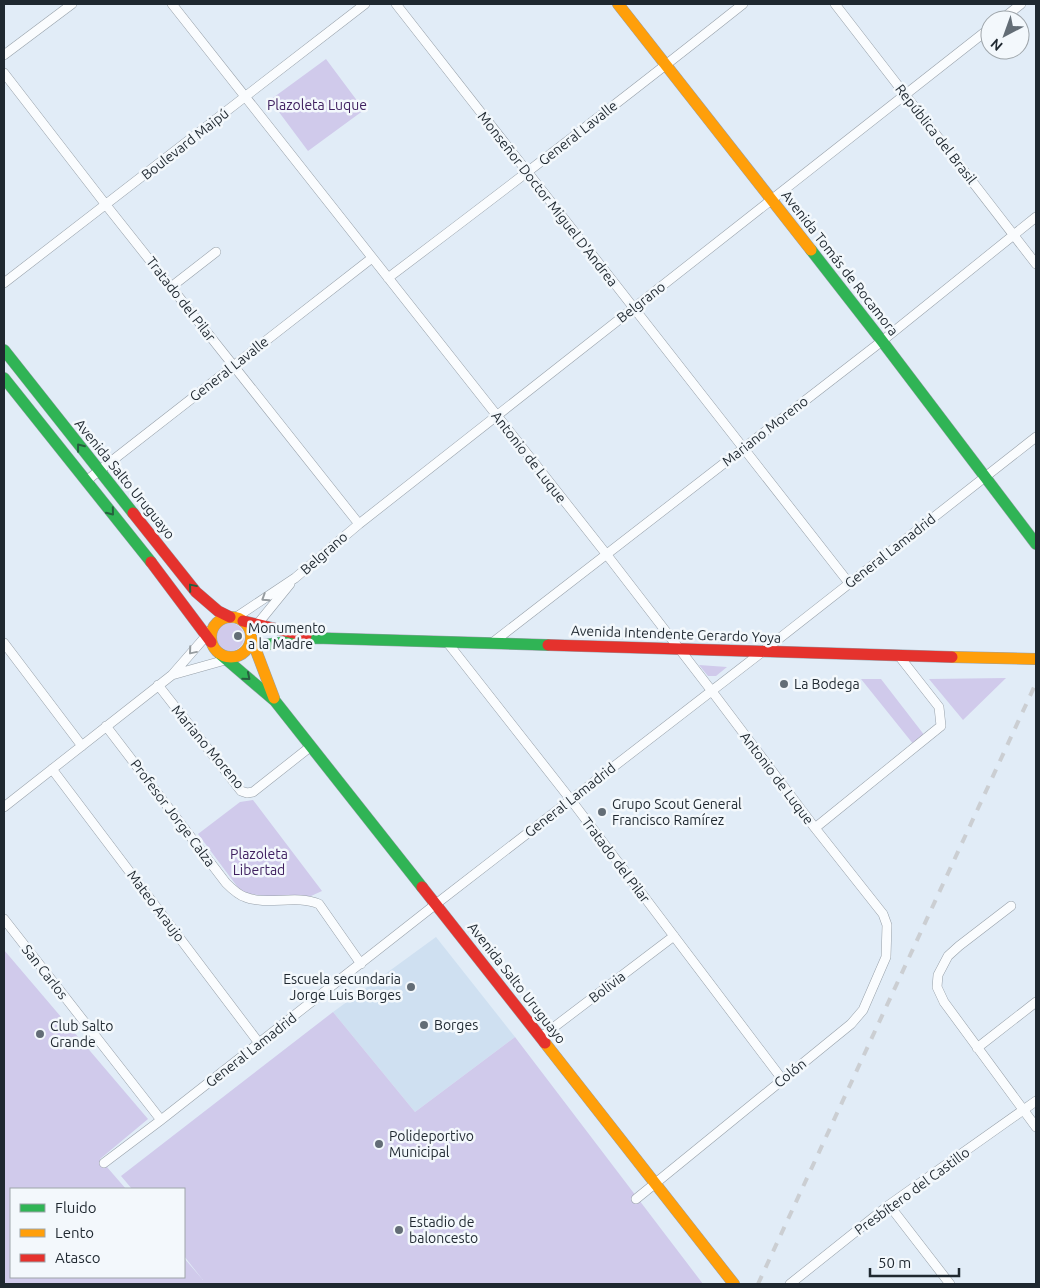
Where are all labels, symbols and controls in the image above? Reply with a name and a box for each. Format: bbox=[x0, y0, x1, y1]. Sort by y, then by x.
north arrow bbox=[980, 10, 1030, 60]
text: N bbox=[987, 35, 1006, 54]
street label: República del Brasil bbox=[892, 81, 980, 187]
park label: Plazoleta Luque bbox=[267, 97, 367, 113]
street label: General Lavalle bbox=[535, 97, 621, 169]
street label: Boulevard Maipú bbox=[138, 105, 232, 183]
street label: Monseñor Doctor Miguel D'Andrea bbox=[475, 108, 621, 290]
street label: Avenida Tomás de Rocamora bbox=[778, 187, 902, 339]
street label: Tratado del Pilar bbox=[143, 254, 219, 345]
street label: Belgrano bbox=[614, 278, 668, 326]
street label: General Lavalle bbox=[186, 333, 272, 405]
street label: Mariano Moreno bbox=[719, 393, 811, 469]
street label: Antonio de Luque bbox=[488, 408, 570, 506]
street label: Avenida Salto Uruguayo bbox=[72, 416, 178, 542]
one-way arrow bbox=[77, 444, 85, 453]
one-way arrow bbox=[105, 506, 113, 515]
street label: General Lamadrid bbox=[841, 511, 939, 591]
street label: Belgrano bbox=[297, 528, 351, 578]
one-way arrow bbox=[189, 584, 198, 593]
one-way arrow bbox=[261, 591, 270, 601]
place label: Monumento a la Madre bbox=[248, 620, 326, 652]
street label: Avenida Intendente Gerardo Yoya bbox=[571, 622, 781, 646]
marker: Monumento a la Madre bbox=[232, 630, 244, 642]
one-way arrow bbox=[189, 646, 198, 655]
one-way arrow bbox=[242, 672, 251, 681]
place label: La Bodega bbox=[794, 676, 860, 692]
marker: La Bodega bbox=[778, 678, 790, 690]
street label: Mariano Moreno bbox=[168, 702, 248, 792]
street label: Antonio de Luque bbox=[737, 729, 817, 827]
street label: Profesor Jorge Calza bbox=[127, 756, 219, 870]
street label: General Lamadrid bbox=[521, 760, 619, 840]
place label: Grupo Scout General Francisco Ramírez bbox=[612, 796, 742, 828]
marker: Grupo Scout General Francisco Ramírez bbox=[596, 806, 608, 818]
street label: Tratado del Pilar bbox=[579, 814, 654, 906]
park label: Plazoleta Libertad bbox=[230, 846, 288, 878]
street label: Mateo Araujo bbox=[124, 867, 188, 945]
street label: Avenida Salto Uruguayo bbox=[465, 919, 569, 1047]
street label: San Carlos bbox=[19, 942, 71, 1002]
street label: Bolivia bbox=[586, 968, 628, 1006]
place label: Escuela secundaria Jorge Luis Borges bbox=[283, 971, 401, 1003]
marker: Escuela secundaria Jorge Luis Borges bbox=[405, 981, 417, 993]
street label: General Lamadrid bbox=[202, 1010, 300, 1090]
place label: Borges bbox=[434, 1017, 478, 1033]
place label: Club Salto Grande bbox=[50, 1018, 114, 1050]
marker: Borges bbox=[418, 1019, 430, 1031]
marker: Club Salto Grande bbox=[34, 1028, 46, 1040]
street label: Colón bbox=[771, 1055, 809, 1091]
place label: Polideportivo Municipal bbox=[389, 1128, 474, 1160]
marker: Polideportivo Municipal bbox=[373, 1138, 385, 1150]
street label: Presbítero del Castillo bbox=[851, 1144, 973, 1238]
legend bbox=[10, 1188, 185, 1278]
text: Fluido bbox=[55, 1199, 97, 1216]
place label: Estadio de baloncesto bbox=[409, 1214, 478, 1246]
text: Lento bbox=[55, 1224, 94, 1241]
marker: Estadio de baloncesto bbox=[393, 1224, 405, 1236]
scale bar bbox=[870, 1246, 959, 1278]
text: Atasco bbox=[55, 1249, 101, 1266]
text: 50 m bbox=[878, 1254, 911, 1271]

